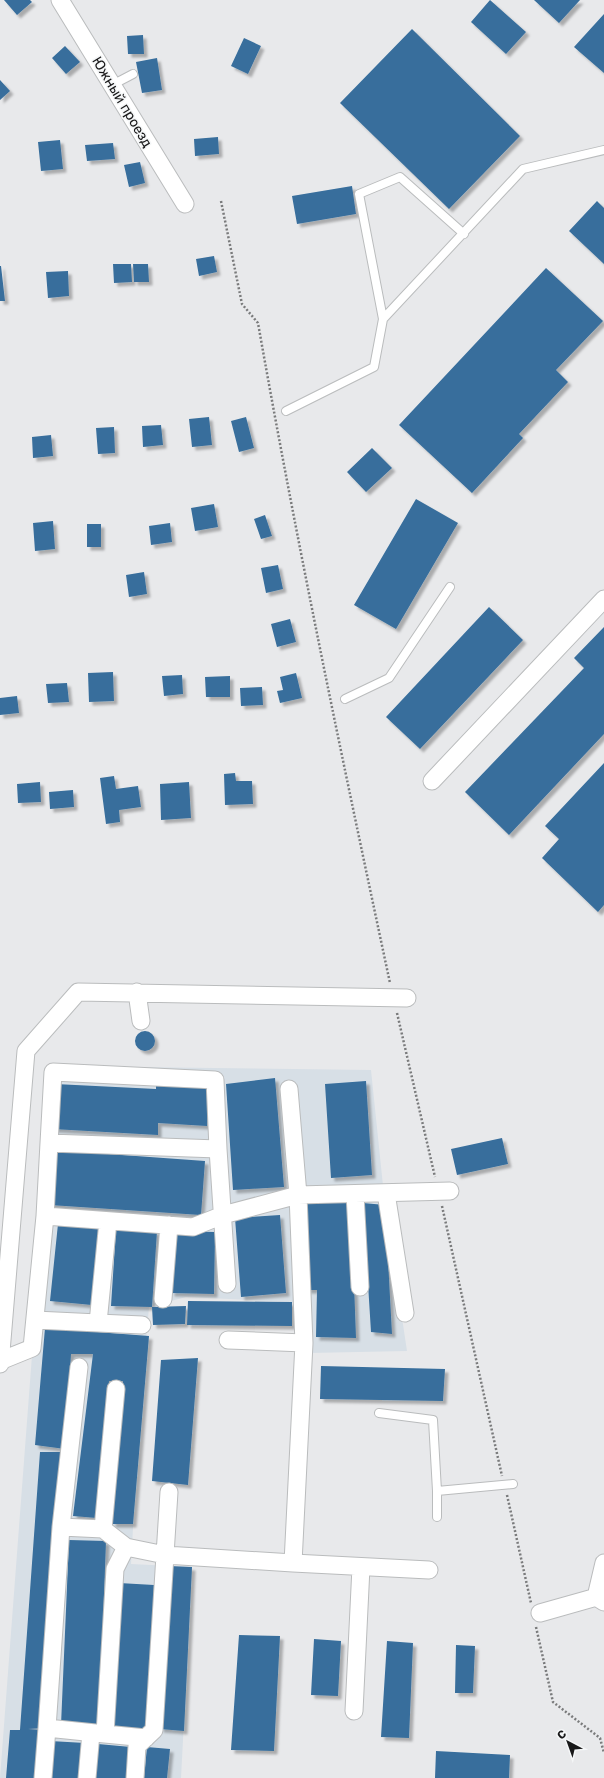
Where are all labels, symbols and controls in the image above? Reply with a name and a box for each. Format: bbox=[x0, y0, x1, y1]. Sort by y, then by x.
street label: Южный проезд bbox=[88, 53, 156, 151]
north arrow bbox=[548, 1722, 588, 1762]
text: С bbox=[555, 1727, 569, 1742]

